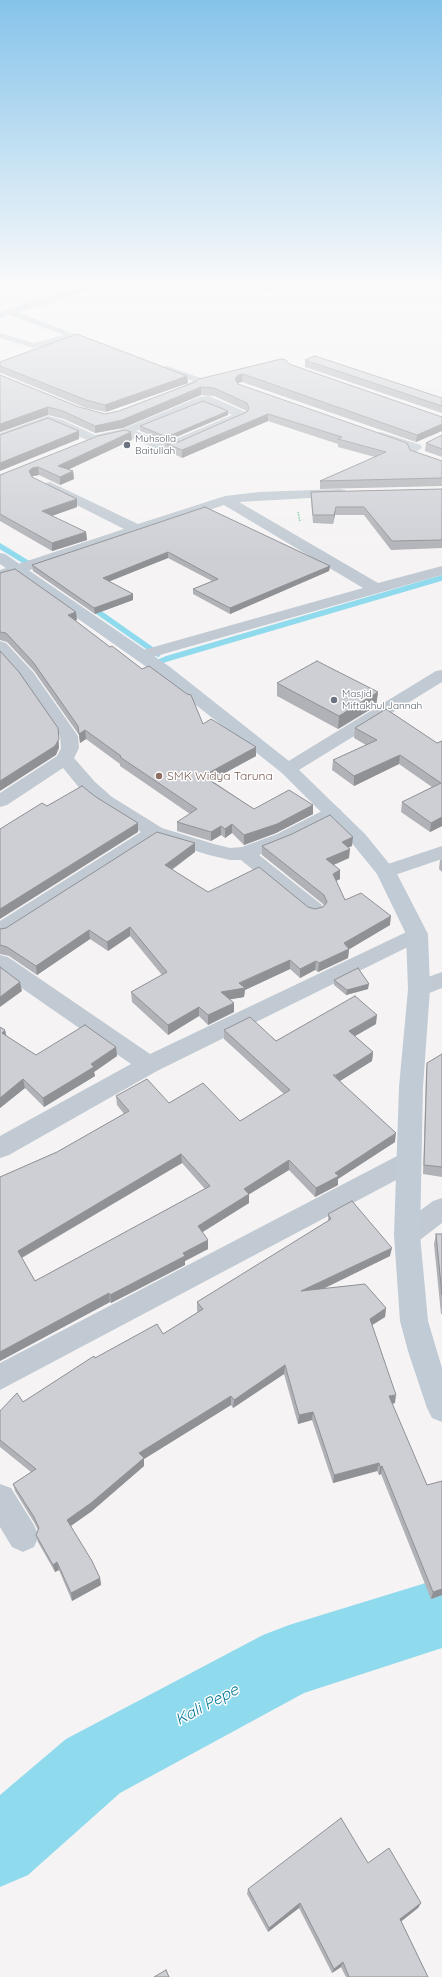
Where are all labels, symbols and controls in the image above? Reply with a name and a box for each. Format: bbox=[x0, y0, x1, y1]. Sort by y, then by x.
place label: Muhsolla Baitullah bbox=[135, 433, 176, 456]
marker: Muhsolla Baitullah bbox=[122, 440, 132, 450]
place label: Masjid Miftakhul Jannah bbox=[342, 688, 422, 712]
marker: Masjid Miftakhul Jannah bbox=[329, 695, 339, 705]
place label: SMK Widya Taruna bbox=[167, 769, 273, 783]
marker: SMK Widya Taruna bbox=[154, 771, 164, 781]
water label: Kali Pepe bbox=[172, 1680, 242, 1730]

